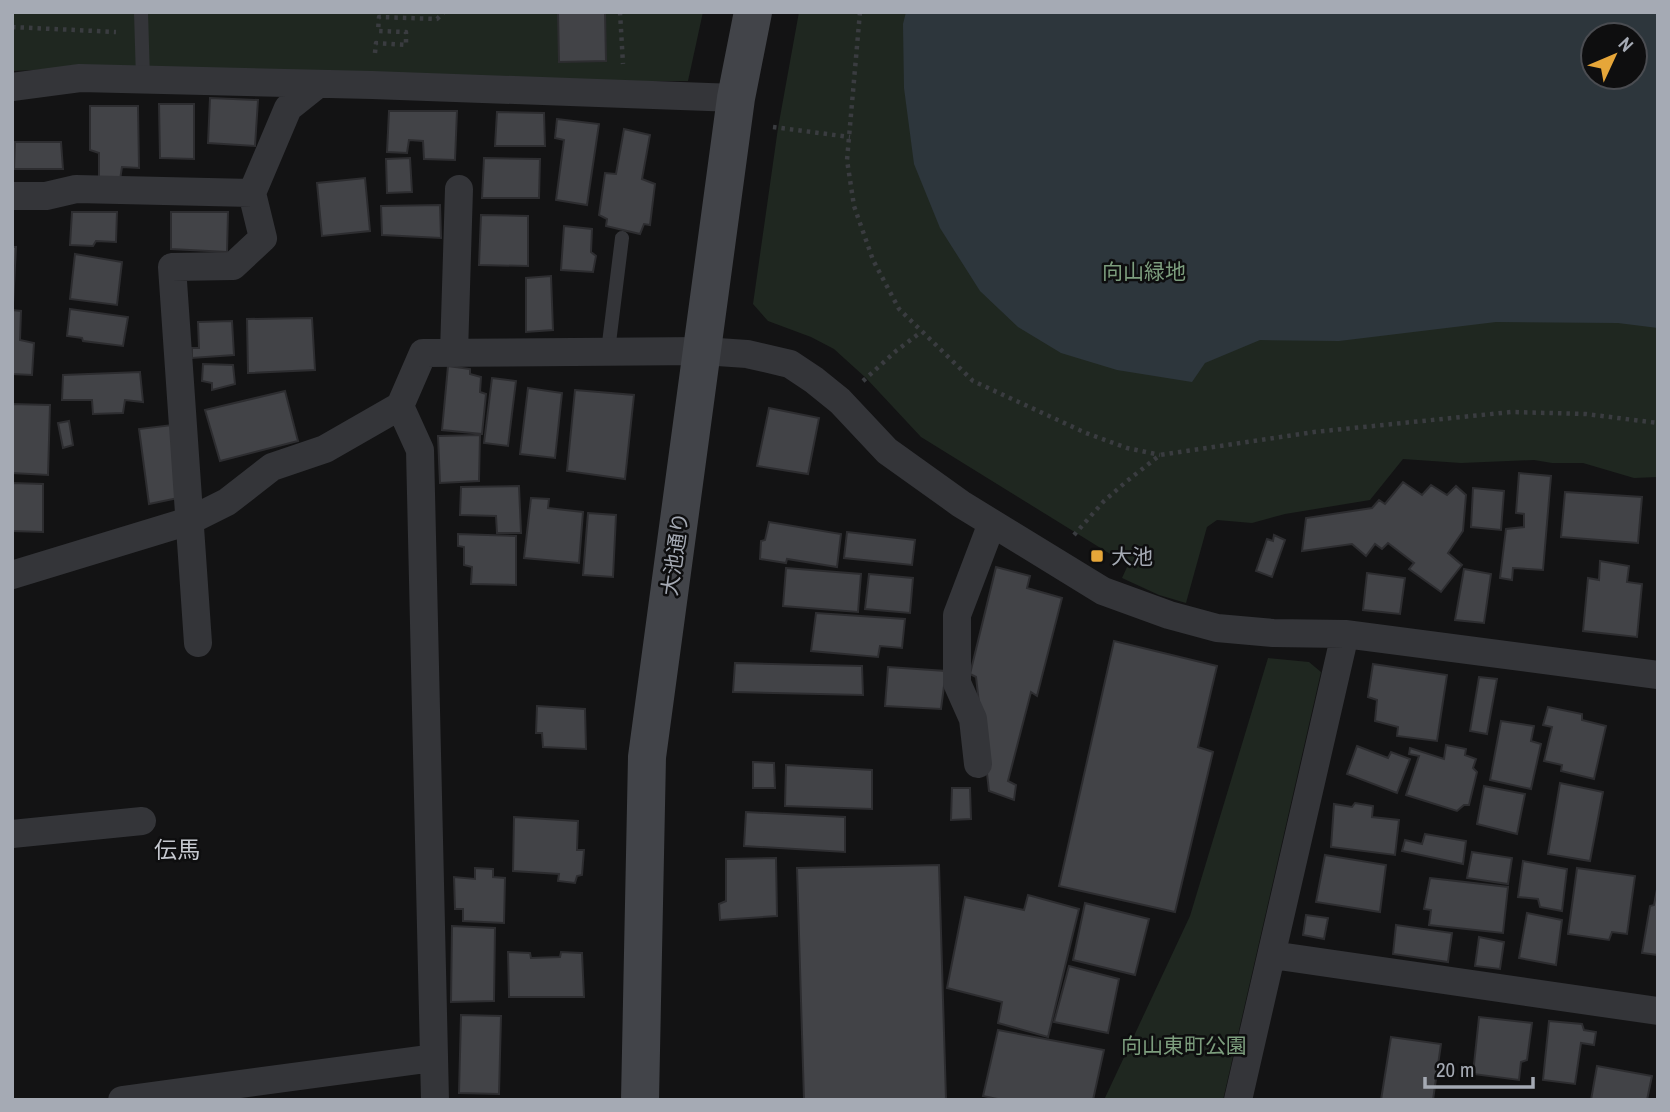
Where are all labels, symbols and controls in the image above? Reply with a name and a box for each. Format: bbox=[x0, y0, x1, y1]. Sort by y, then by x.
north arrow bbox=[1579, 21, 1649, 91]
text: N bbox=[1613, 31, 1639, 57]
park label: 向山緑地 bbox=[1102, 257, 1186, 286]
street label: 大池通り bbox=[655, 510, 695, 598]
place label: 大池 bbox=[1111, 542, 1153, 571]
marker: 大池 bbox=[1089, 548, 1105, 564]
district label: 伝馬 bbox=[154, 834, 200, 865]
park label: 向山東町公園 bbox=[1121, 1031, 1247, 1060]
scale bar bbox=[1425, 1046, 1534, 1090]
text: 20 m bbox=[1436, 1055, 1474, 1084]

